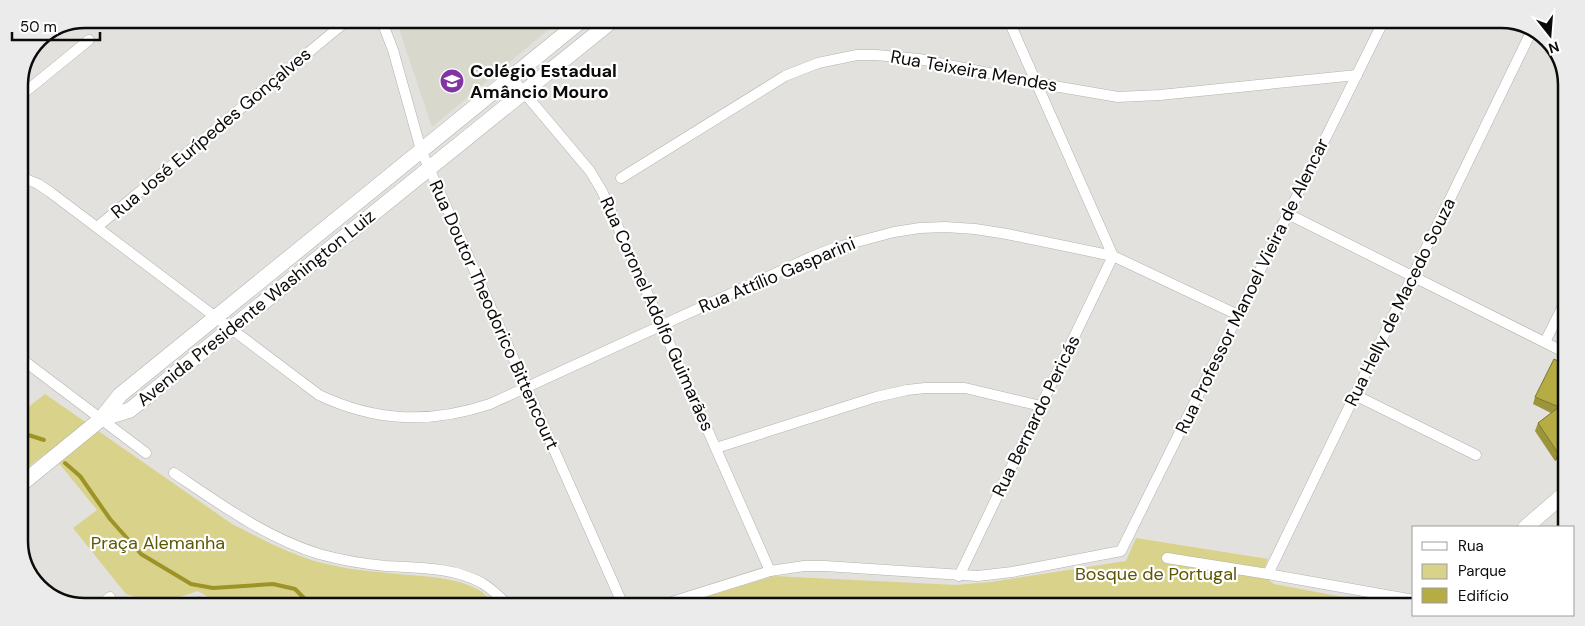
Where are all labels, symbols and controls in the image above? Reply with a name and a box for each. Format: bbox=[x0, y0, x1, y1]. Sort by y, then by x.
scale bar bbox=[12, 10, 100, 42]
north arrow bbox=[1525, 10, 1575, 60]
text: 50 m bbox=[20, 17, 57, 37]
text: N bbox=[1546, 37, 1561, 58]
street label: Rua José Eurípedes Gonçalves bbox=[106, 42, 316, 224]
street label: Rua Teixeira Mendes bbox=[889, 44, 1059, 98]
place label: Colégio Estadual Amâncio Mouro bbox=[470, 59, 617, 104]
school or university icon: Colégio Estadual Amâncio Mouro bbox=[439, 68, 465, 94]
street label: Rua Professor Manoel Vieira de Alencar bbox=[1170, 134, 1334, 438]
street label: Rua Doutor Theodorico Bittencourt bbox=[424, 176, 564, 454]
street label: Rua Coronel Adolfo Guimarães bbox=[594, 193, 720, 435]
street label: Rua Helly de Macedo Souza bbox=[1339, 194, 1461, 410]
street label: Avenida Presidente Washington Luiz bbox=[132, 204, 380, 412]
street label: Rua Attílio Gasparini bbox=[695, 231, 859, 319]
street label: Rua Bernardo Pericás bbox=[986, 331, 1086, 501]
legend bbox=[1412, 526, 1575, 616]
park label: Praça Alemanha bbox=[91, 531, 225, 555]
text: Rua bbox=[1458, 536, 1484, 556]
text: Parque bbox=[1458, 561, 1506, 581]
park label: Bosque de Portugal bbox=[1075, 562, 1237, 586]
text: Edifício bbox=[1458, 586, 1509, 606]

